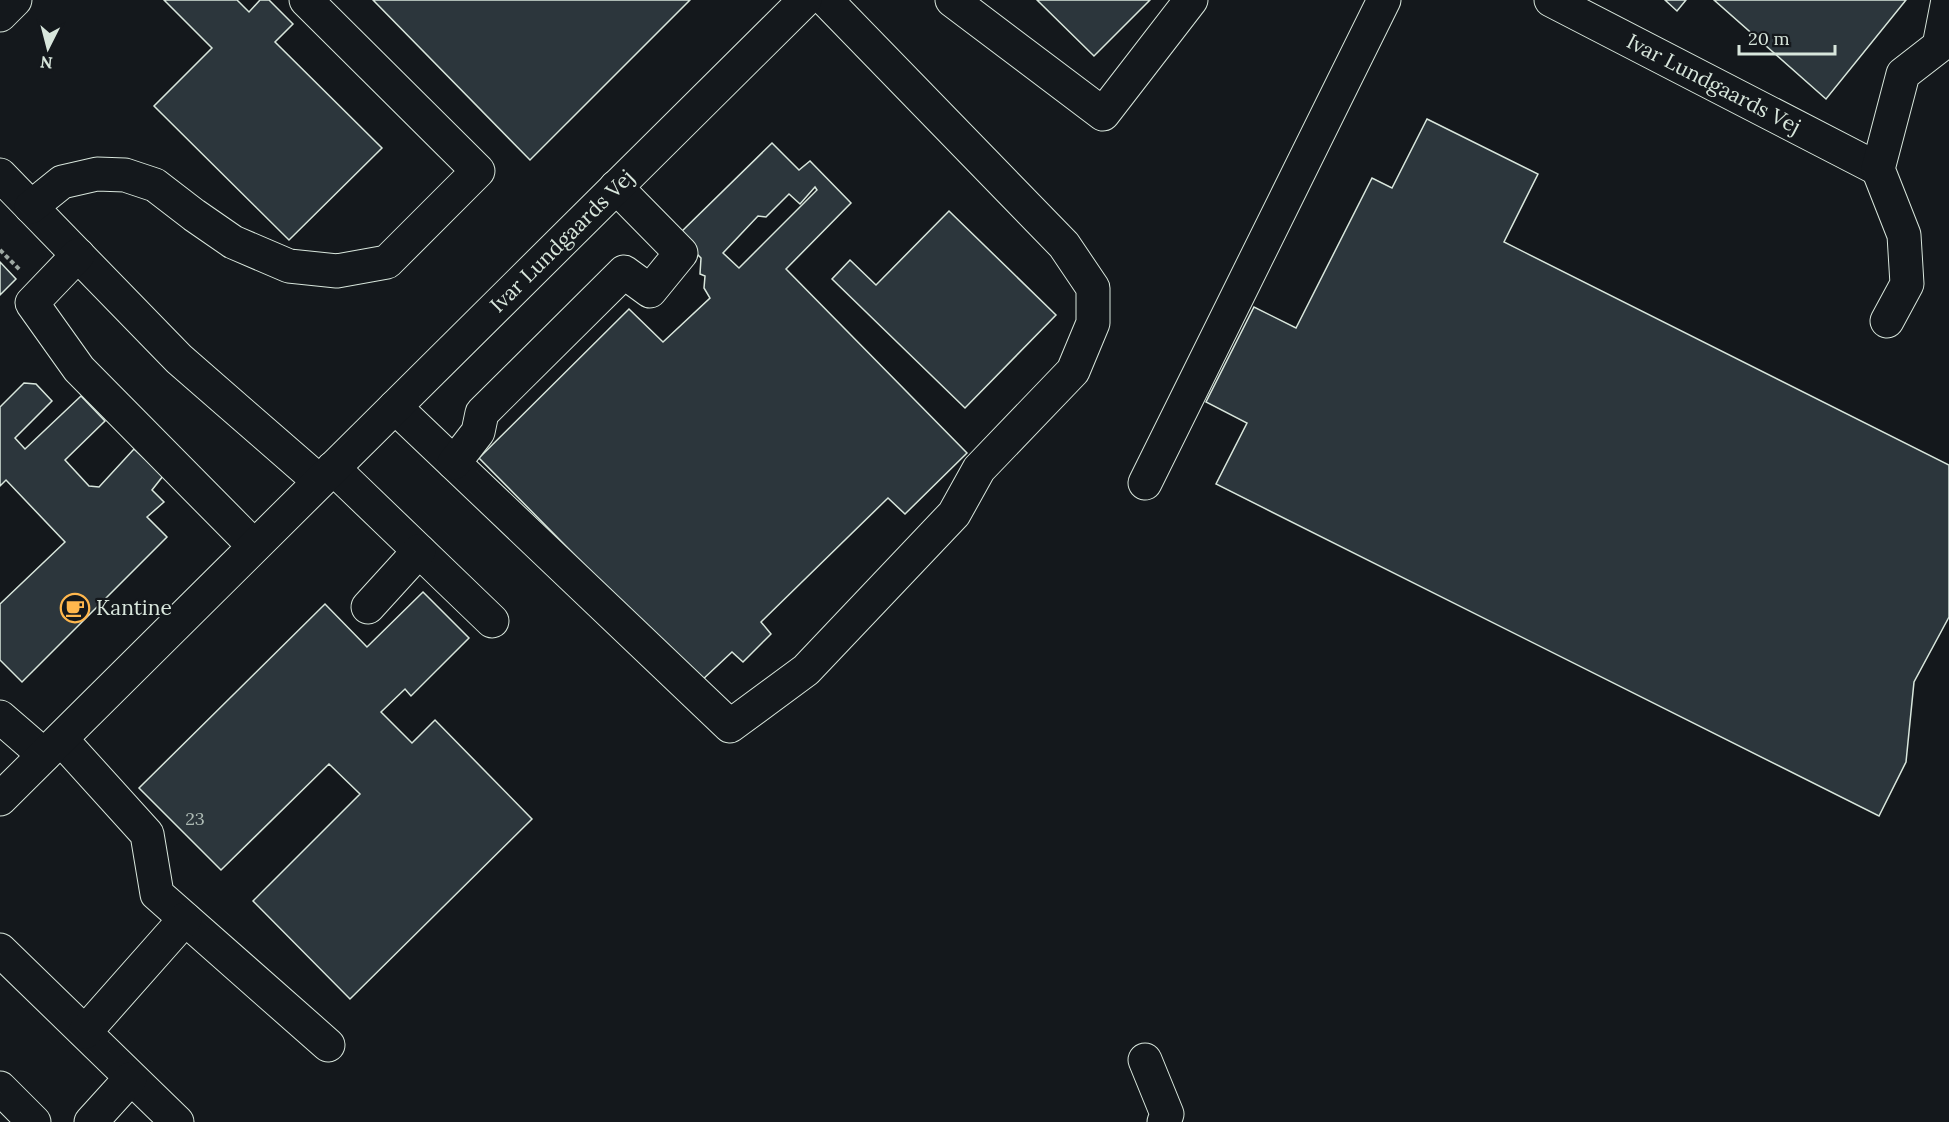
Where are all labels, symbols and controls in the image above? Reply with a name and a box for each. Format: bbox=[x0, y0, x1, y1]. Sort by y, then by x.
north arrow bbox=[18, 18, 78, 78]
scale bar bbox=[1739, 18, 1835, 56]
street label: Ivar Lundgaards Vej bbox=[1622, 27, 1805, 140]
text: 20 m bbox=[1748, 27, 1790, 50]
text: N bbox=[39, 52, 54, 74]
street label: Ivar Lundgaards Vej bbox=[484, 163, 640, 318]
cafe icon: Kantine bbox=[59, 592, 91, 624]
place label: Kantine bbox=[96, 594, 172, 621]
house number: 23 bbox=[185, 807, 205, 830]

